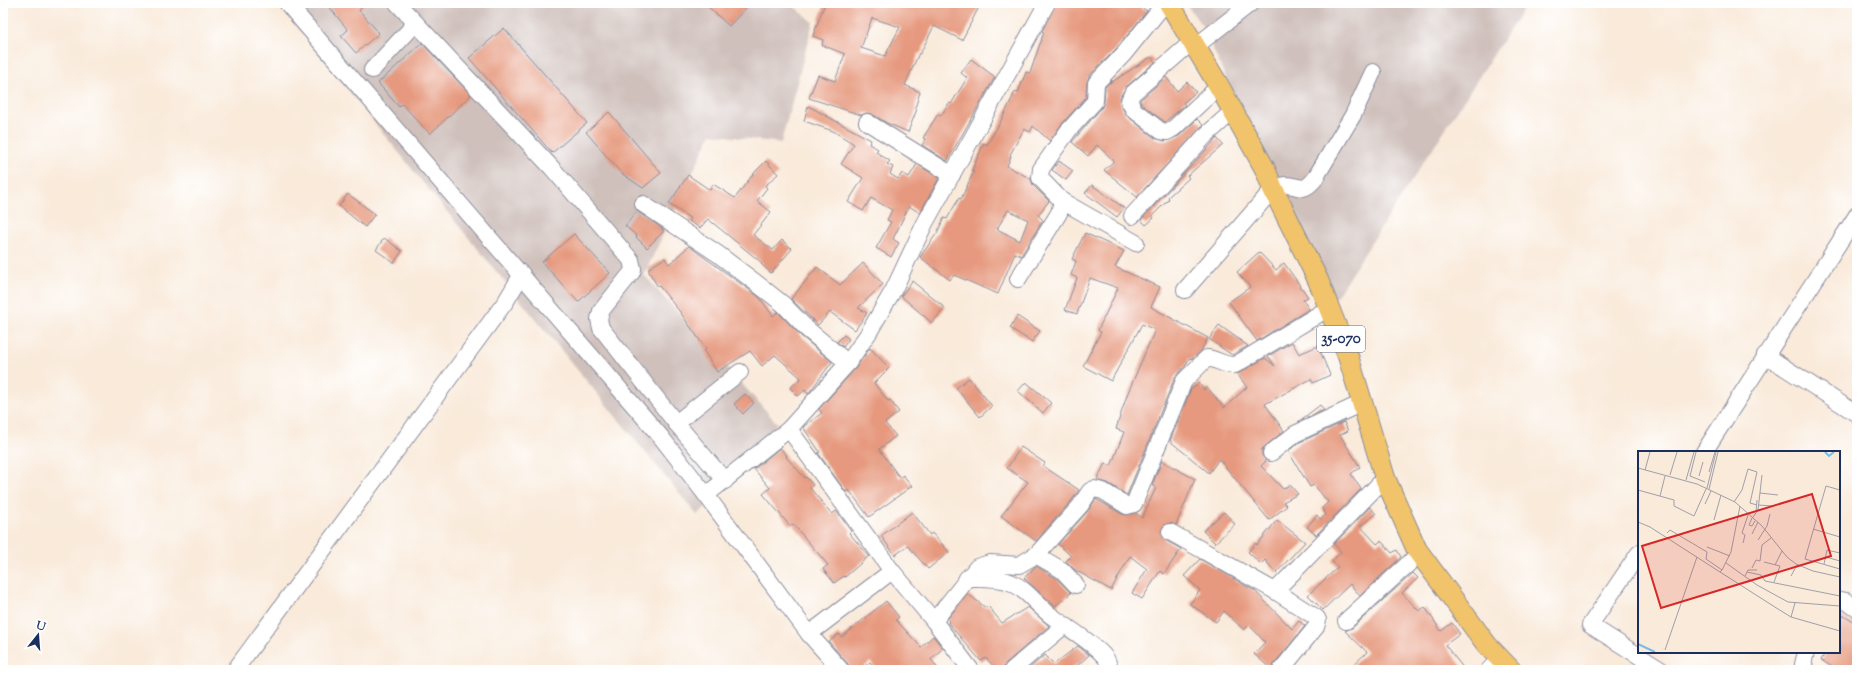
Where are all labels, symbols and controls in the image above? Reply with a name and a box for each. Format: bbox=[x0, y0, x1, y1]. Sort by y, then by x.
road number: 35-070 bbox=[1317, 326, 1365, 352]
inset map bbox=[1638, 451, 1840, 653]
north arrow bbox=[18, 615, 58, 655]
text: U bbox=[33, 617, 47, 635]

